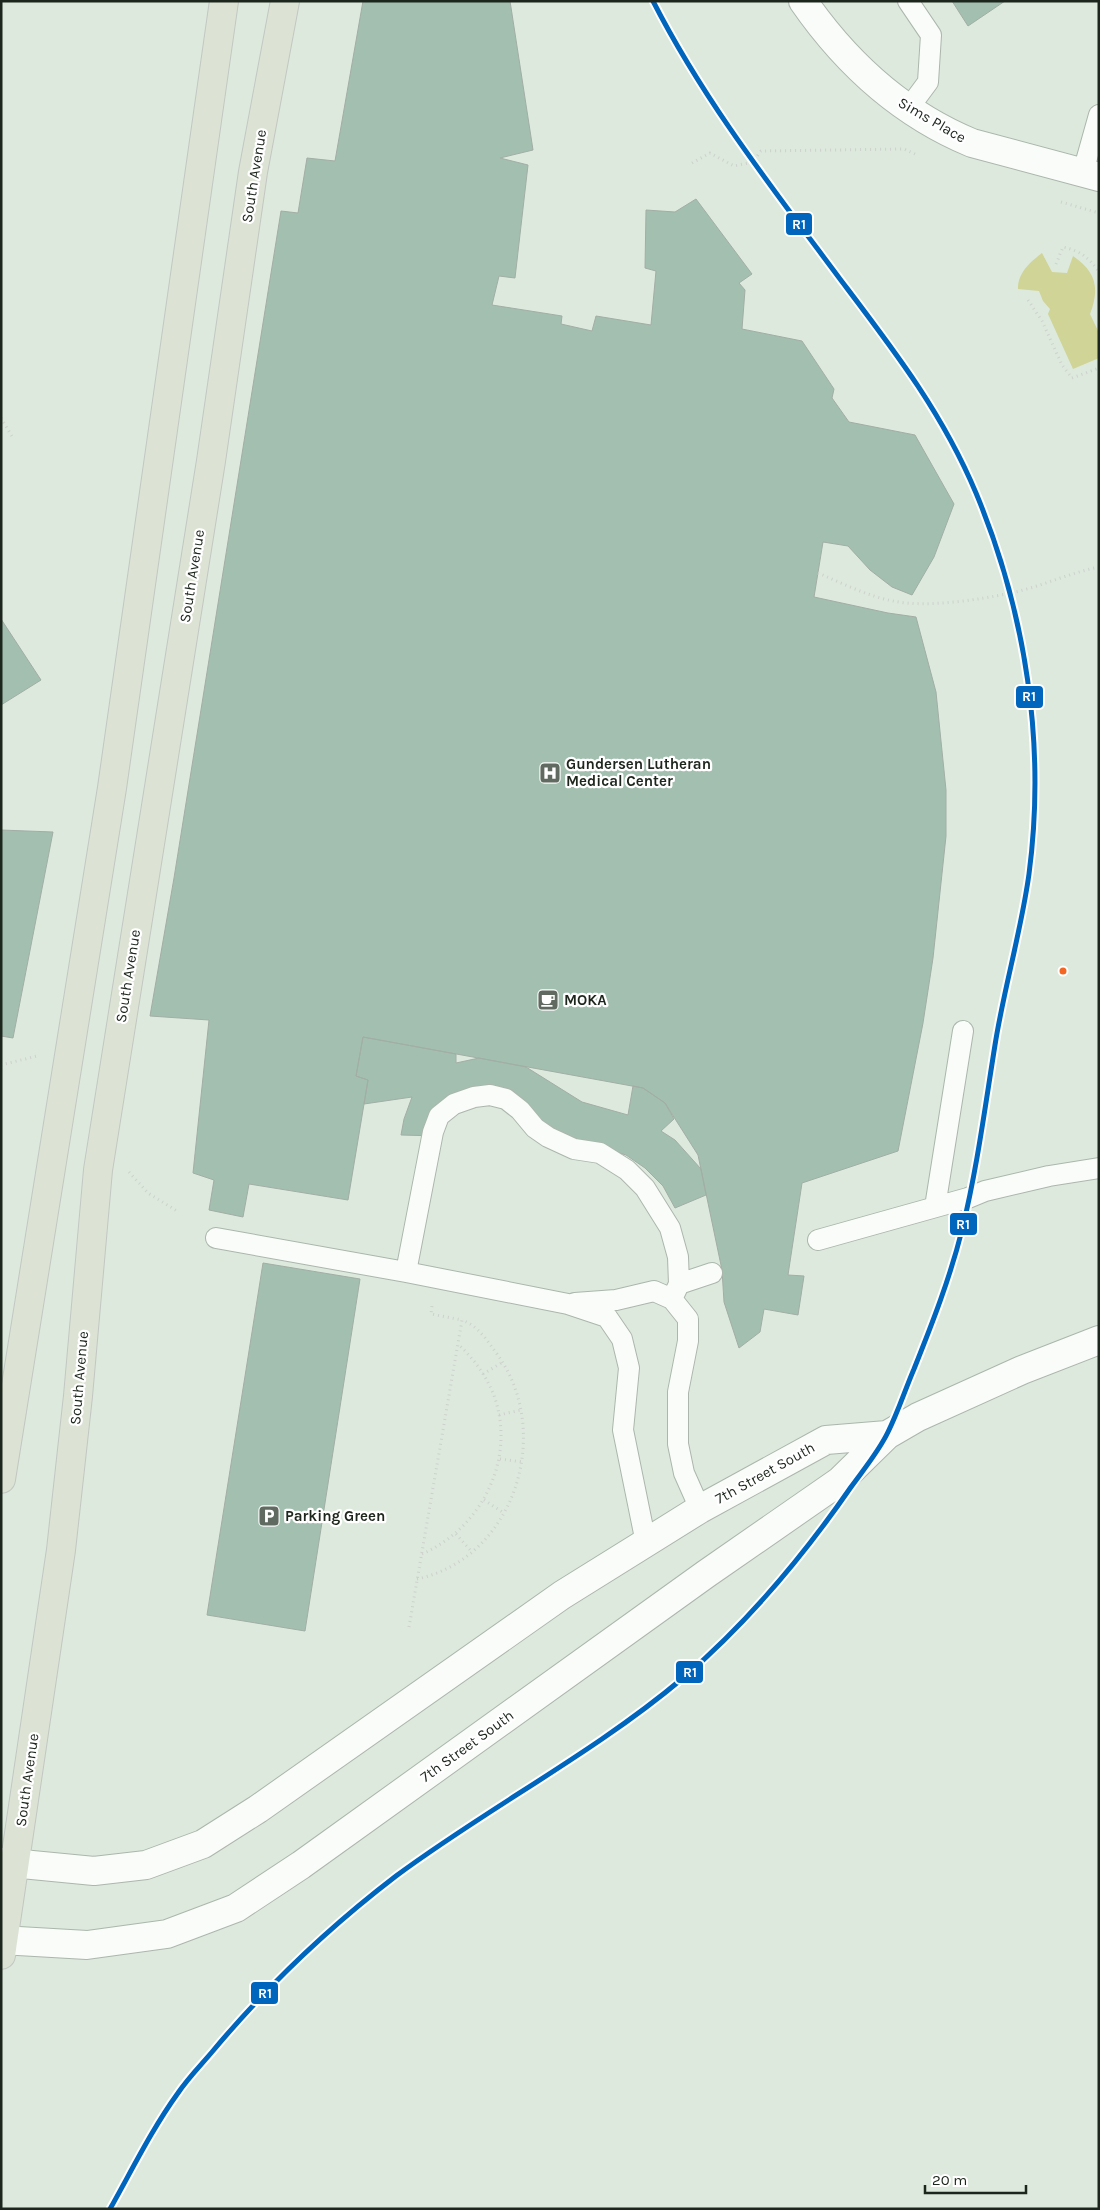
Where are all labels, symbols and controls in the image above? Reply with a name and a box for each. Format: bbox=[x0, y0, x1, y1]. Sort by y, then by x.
street label: Sims Place bbox=[895, 93, 969, 147]
street label: South Avenue bbox=[238, 128, 270, 224]
line badge: R1 bbox=[785, 212, 813, 236]
text: R1 bbox=[792, 216, 806, 233]
street label: South Avenue bbox=[176, 528, 208, 624]
line badge: R1 bbox=[1015, 685, 1044, 709]
text: R1 bbox=[1022, 688, 1036, 705]
place label: Gundersen Lutheran Medical Center bbox=[566, 755, 711, 790]
hospital icon: Gundersen Lutheran Medical Center bbox=[538, 761, 562, 785]
street label: South Avenue bbox=[112, 928, 144, 1024]
unlabelled marker bbox=[1058, 966, 1068, 976]
cafe icon: MOKA bbox=[536, 988, 560, 1012]
place label: MOKA bbox=[564, 991, 607, 1009]
line badge: R1 bbox=[949, 1212, 978, 1236]
text: R1 bbox=[956, 1216, 970, 1233]
street label: South Avenue bbox=[66, 1330, 92, 1426]
street label: 7th Street South bbox=[712, 1438, 818, 1508]
parking icon: Parking Green bbox=[257, 1504, 281, 1528]
place label: Parking Green bbox=[285, 1507, 385, 1525]
line badge: R1 bbox=[675, 1660, 704, 1684]
text: R1 bbox=[683, 1664, 697, 1681]
street label: 7th Street South bbox=[417, 1706, 517, 1786]
street label: South Avenue bbox=[12, 1732, 42, 1828]
line badge: R1 bbox=[250, 1981, 279, 2005]
text: R1 bbox=[258, 1985, 272, 2002]
scale bar bbox=[925, 2162, 1026, 2194]
text: 20 m bbox=[932, 2171, 967, 2189]

